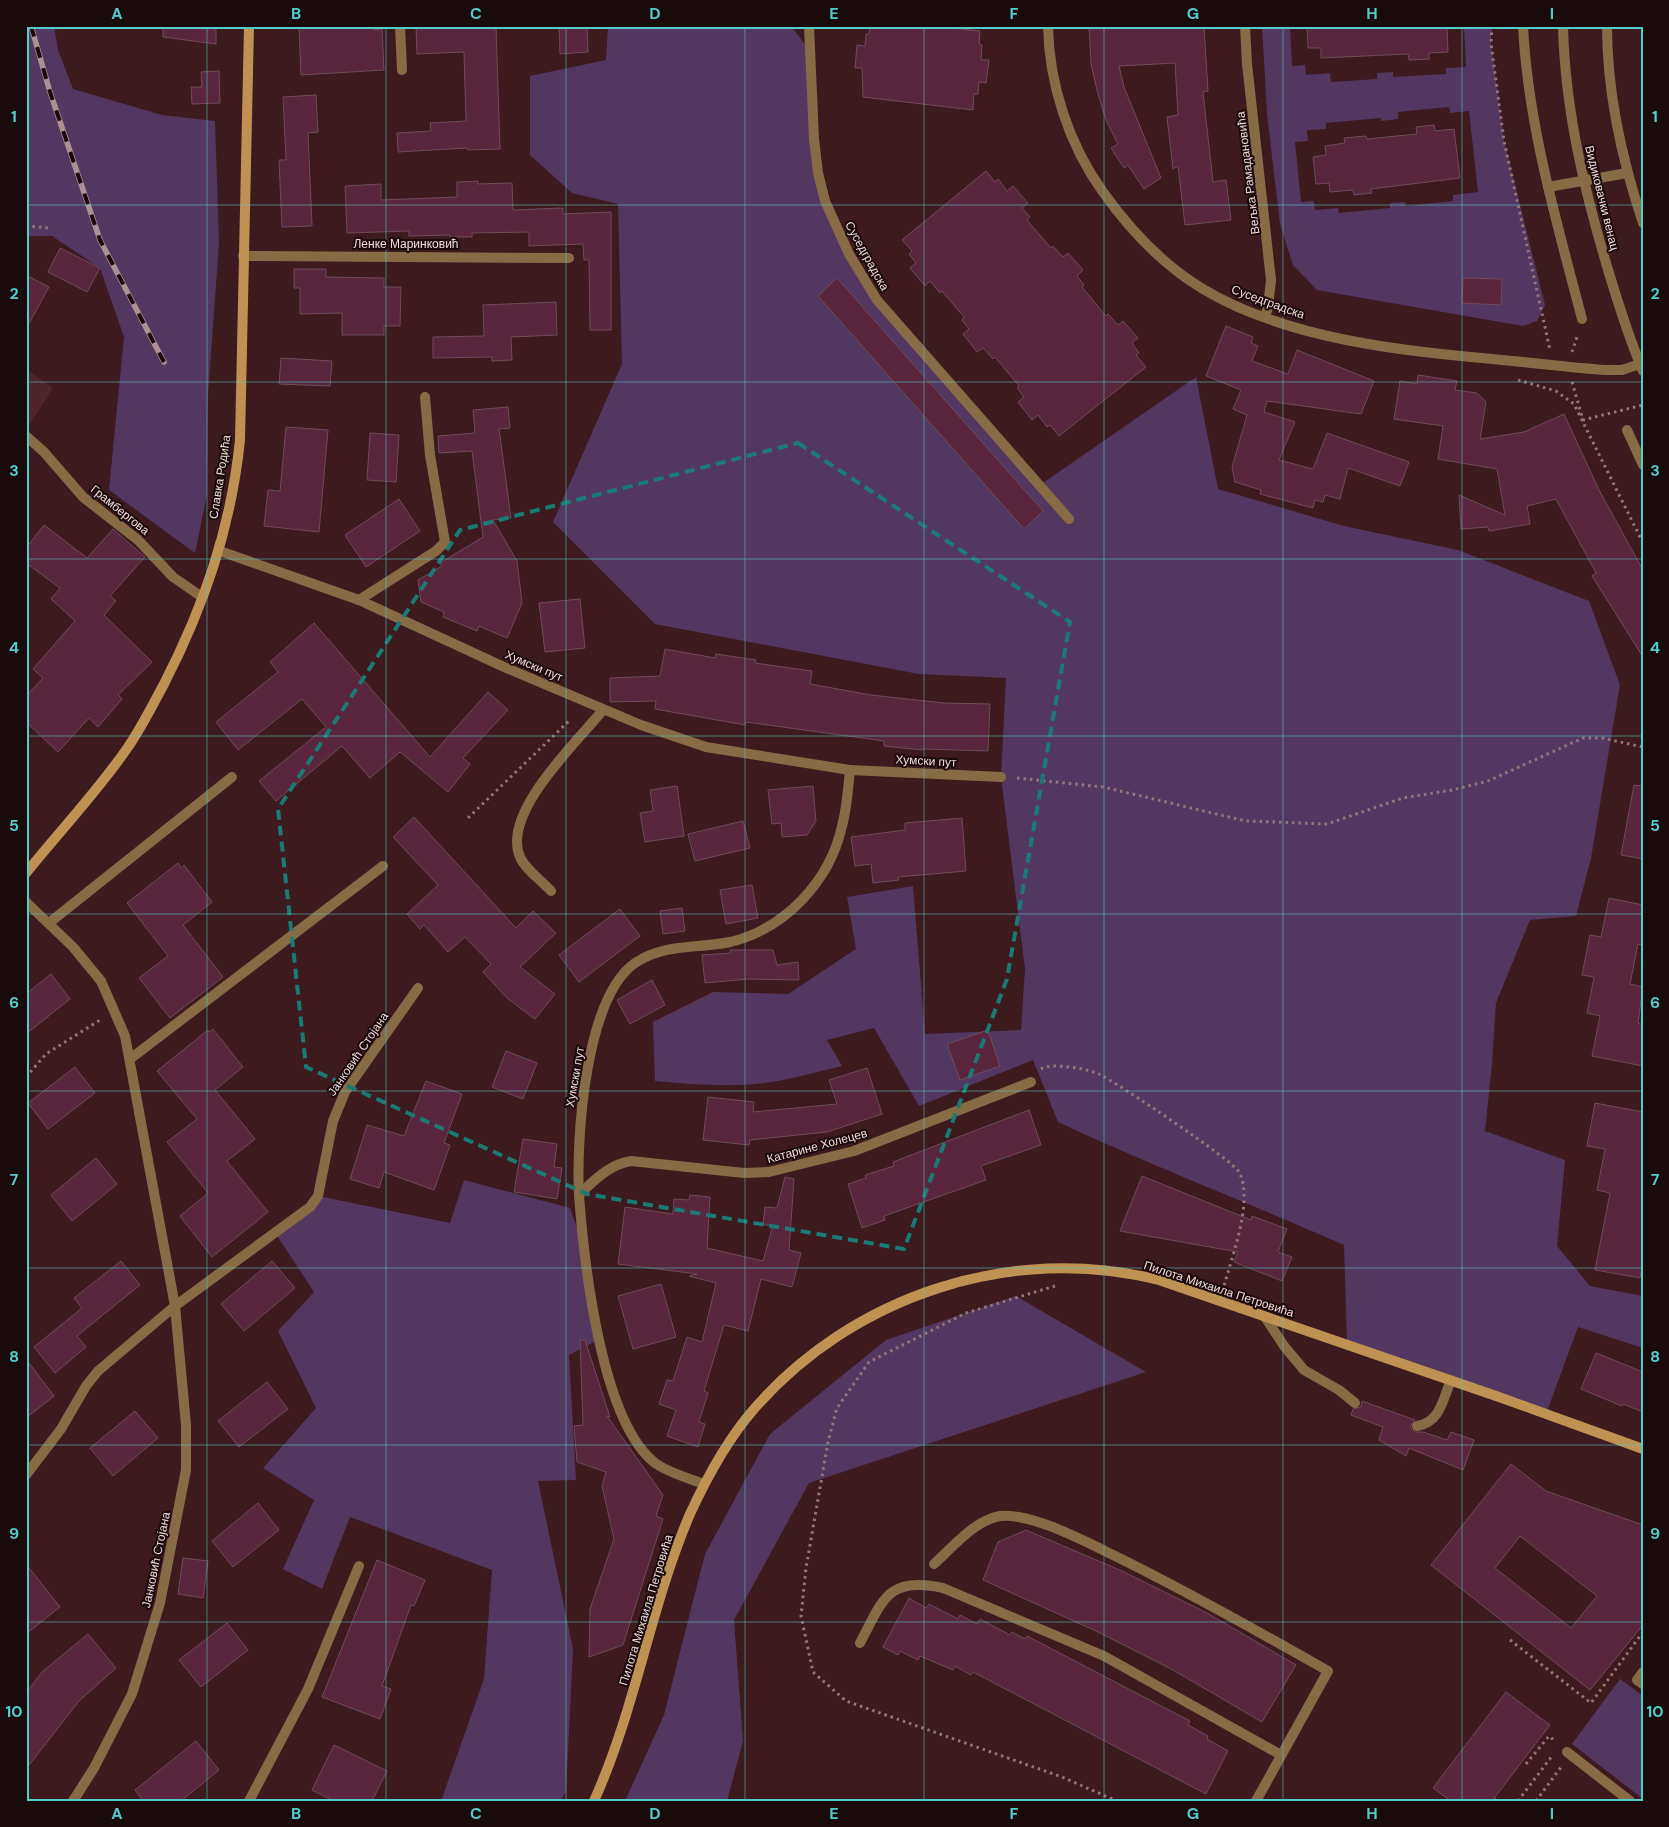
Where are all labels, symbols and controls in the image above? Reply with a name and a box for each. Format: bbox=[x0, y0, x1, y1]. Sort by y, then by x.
text: A bbox=[111, 3, 123, 24]
text: B bbox=[291, 3, 301, 24]
text: C bbox=[470, 3, 482, 24]
text: D bbox=[649, 3, 661, 24]
text: E bbox=[829, 3, 839, 24]
text: F bbox=[1010, 3, 1019, 24]
text: G bbox=[1187, 3, 1199, 24]
text: H bbox=[1366, 3, 1378, 24]
text: I bbox=[1550, 3, 1554, 24]
text: 1 bbox=[11, 106, 17, 127]
text: 1 bbox=[1652, 106, 1658, 127]
street label: Вељка Рамадановића bbox=[1232, 110, 1263, 235]
street label: Видиковачки венац bbox=[1581, 144, 1623, 252]
street label: Суседградска bbox=[841, 219, 893, 294]
street label: Ленке Маринковић bbox=[353, 236, 459, 252]
street label: Суседградска bbox=[1229, 281, 1307, 323]
text: 2 bbox=[9, 283, 19, 304]
text: 2 bbox=[1650, 283, 1660, 304]
street label: Славка Родића bbox=[205, 433, 235, 520]
text: 3 bbox=[9, 460, 19, 481]
text: 3 bbox=[1650, 460, 1660, 481]
street label: Грамбергова bbox=[87, 481, 153, 539]
text: 4 bbox=[9, 637, 19, 658]
text: 4 bbox=[1650, 637, 1660, 658]
street label: Хумски пут bbox=[503, 647, 566, 685]
street label: Хумски пут bbox=[895, 751, 957, 771]
text: 5 bbox=[9, 815, 19, 836]
text: 5 bbox=[1650, 815, 1660, 836]
text: 6 bbox=[9, 992, 19, 1013]
text: 6 bbox=[1650, 992, 1660, 1013]
street label: Јанковић Стојана bbox=[324, 1009, 392, 1099]
street label: Хумски пут bbox=[562, 1045, 588, 1108]
street label: Катарине Холецев bbox=[765, 1125, 869, 1167]
text: 7 bbox=[10, 1169, 19, 1190]
text: 7 bbox=[1651, 1169, 1660, 1190]
street label: Пилота Михаила Петровића bbox=[1142, 1257, 1296, 1321]
text: 8 bbox=[9, 1346, 19, 1367]
text: 8 bbox=[1650, 1346, 1660, 1367]
street label: Јанковић Стојана bbox=[138, 1510, 174, 1609]
text: 9 bbox=[9, 1523, 19, 1544]
text: 9 bbox=[1650, 1523, 1660, 1544]
street label: Пилота Михаила Петровића bbox=[615, 1532, 677, 1687]
text: 10 bbox=[5, 1701, 23, 1722]
text: 10 bbox=[1646, 1701, 1664, 1722]
text: A bbox=[111, 1803, 123, 1824]
text: B bbox=[291, 1803, 301, 1824]
text: C bbox=[470, 1803, 482, 1824]
text: D bbox=[649, 1803, 661, 1824]
text: E bbox=[829, 1803, 839, 1824]
text: F bbox=[1010, 1803, 1019, 1824]
text: G bbox=[1187, 1803, 1199, 1824]
text: H bbox=[1366, 1803, 1378, 1824]
text: I bbox=[1550, 1803, 1554, 1824]

